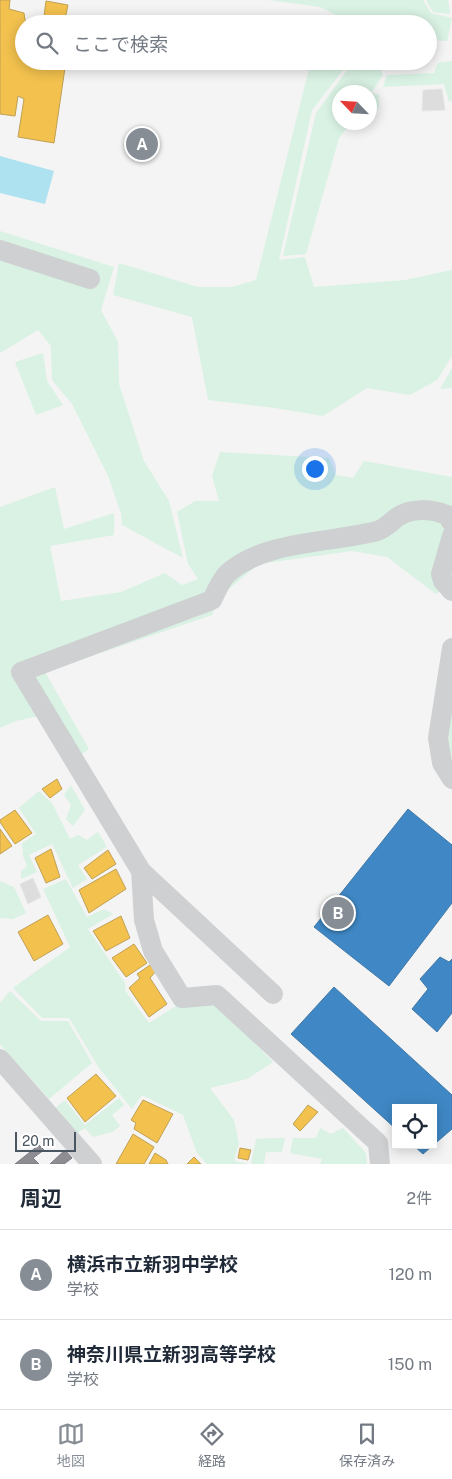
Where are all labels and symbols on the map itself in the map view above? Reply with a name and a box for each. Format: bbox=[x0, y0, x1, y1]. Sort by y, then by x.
north arrow bbox=[332, 85, 377, 130]
pin: A bbox=[126, 125, 158, 163]
your location bbox=[302, 456, 328, 482]
pin: B bbox=[322, 894, 354, 932]
scale bar bbox=[15, 1129, 76, 1152]

